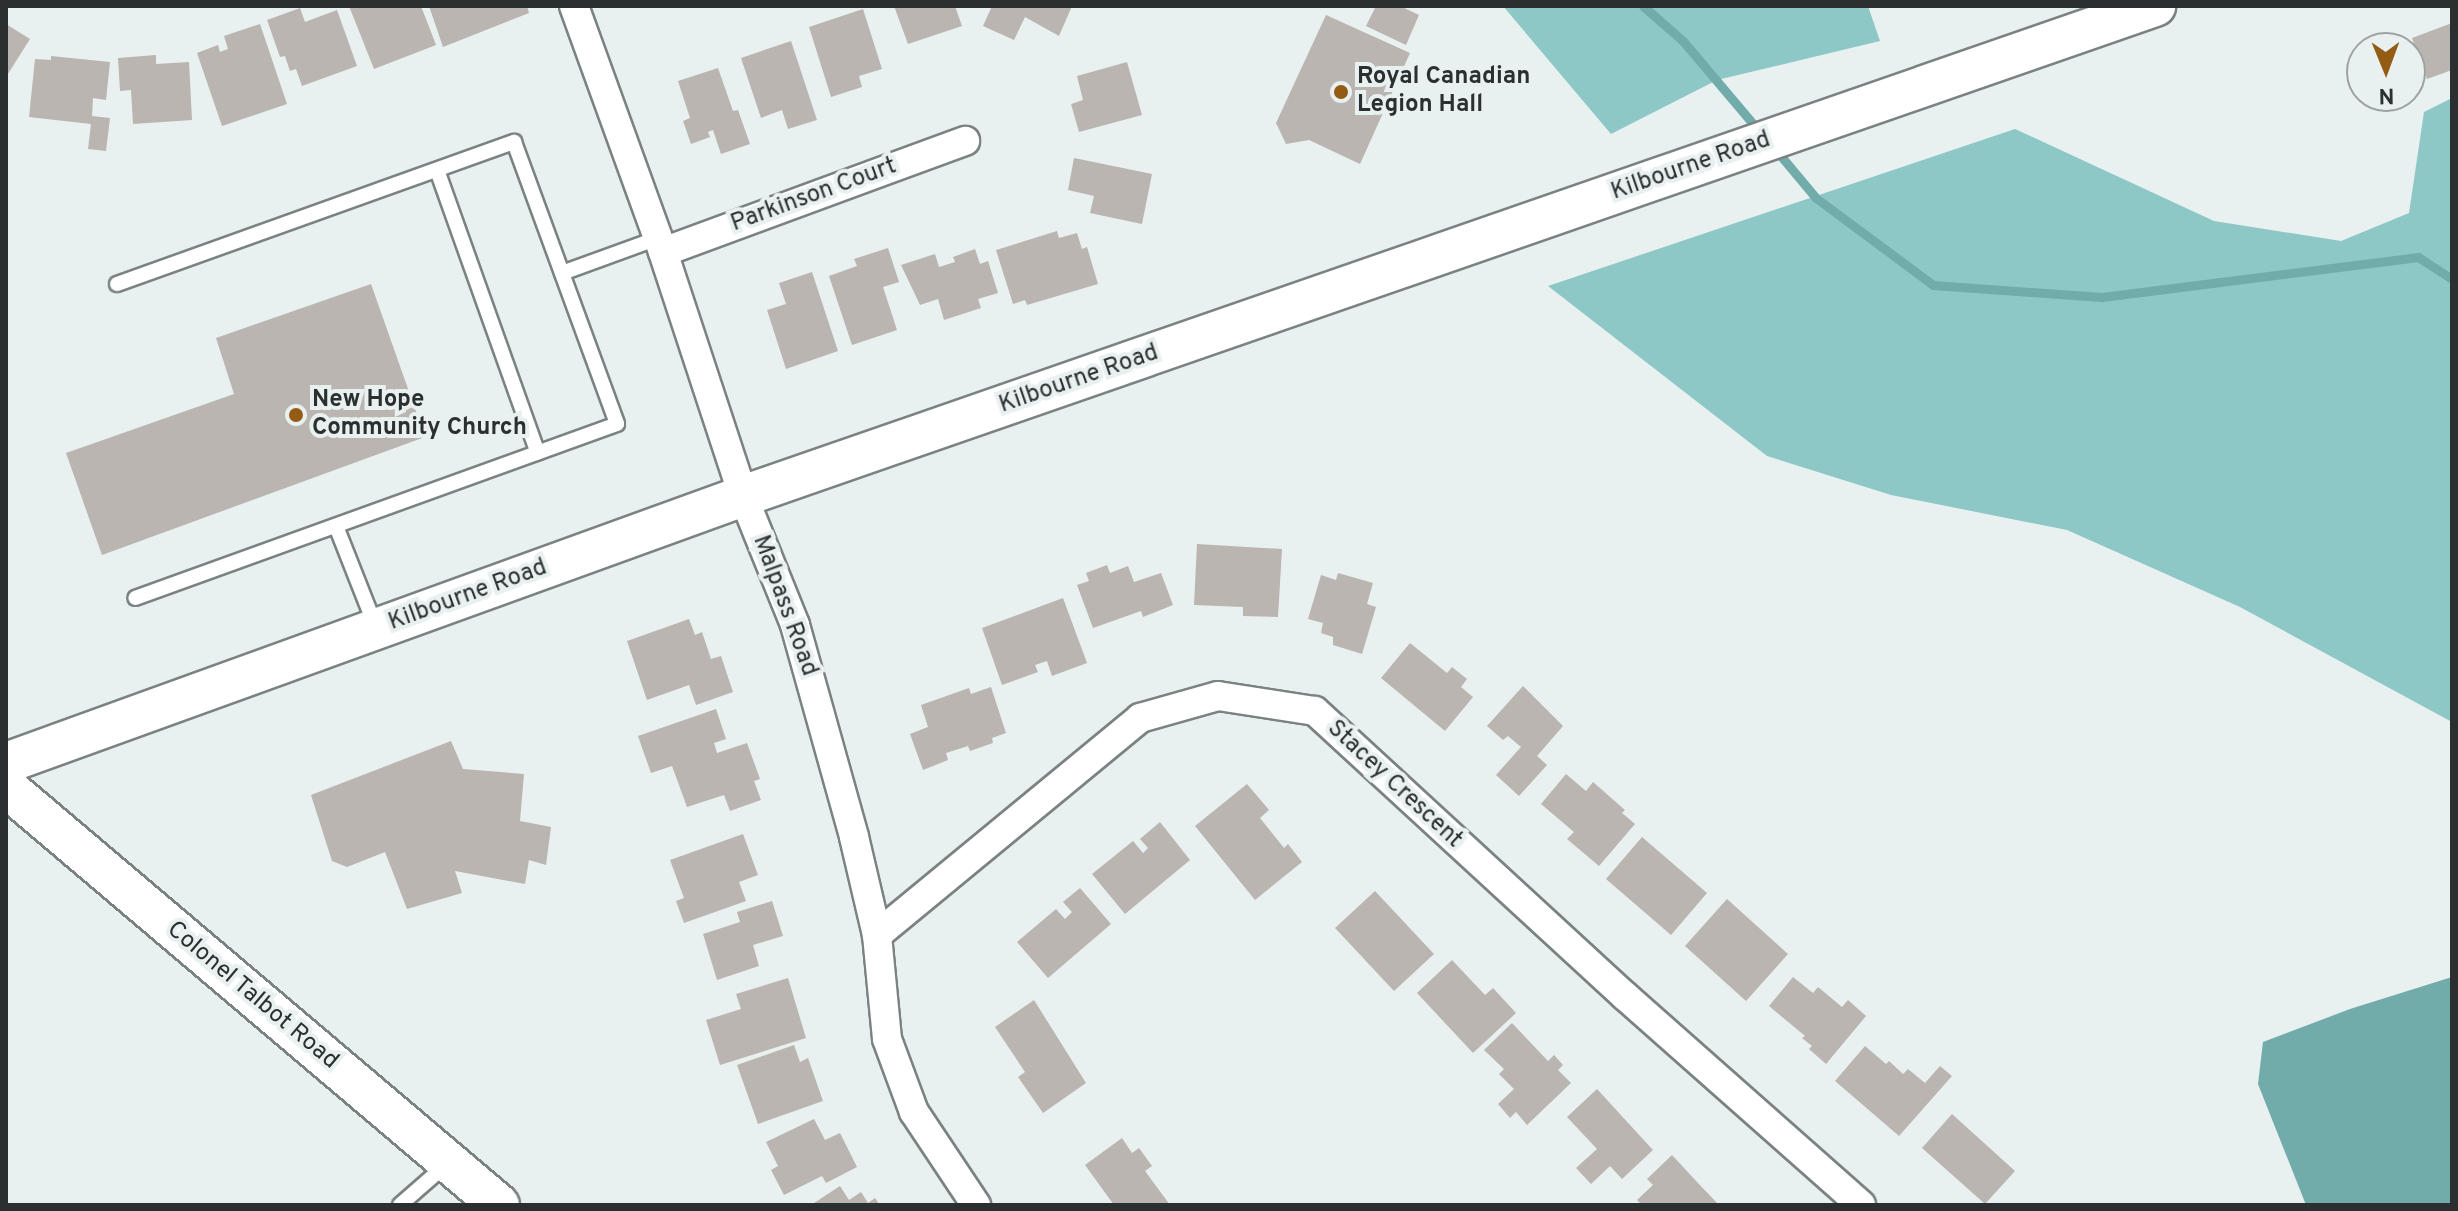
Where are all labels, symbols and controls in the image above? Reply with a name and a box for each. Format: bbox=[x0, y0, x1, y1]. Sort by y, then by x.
north arrow bbox=[2346, 32, 2426, 112]
place label: Royal Canadian Legion Hall bbox=[1357, 64, 1530, 120]
text: N bbox=[2378, 81, 2395, 108]
marker: Royal Canadian Legion Hall bbox=[1332, 83, 1350, 101]
street label: Kilbourne Road bbox=[1608, 126, 1774, 208]
street label: Parkinson Court bbox=[727, 153, 901, 239]
street label: Kilbourne Road bbox=[996, 339, 1162, 421]
place label: New Hope Community Church bbox=[312, 387, 527, 443]
marker: New Hope Community Church bbox=[287, 406, 305, 424]
street label: Malpass Road bbox=[745, 532, 823, 680]
street label: Kilbourne Road bbox=[385, 554, 551, 638]
street label: Stacey Crescent bbox=[1320, 715, 1468, 855]
street label: Colonel Talbot Road bbox=[160, 916, 344, 1076]

